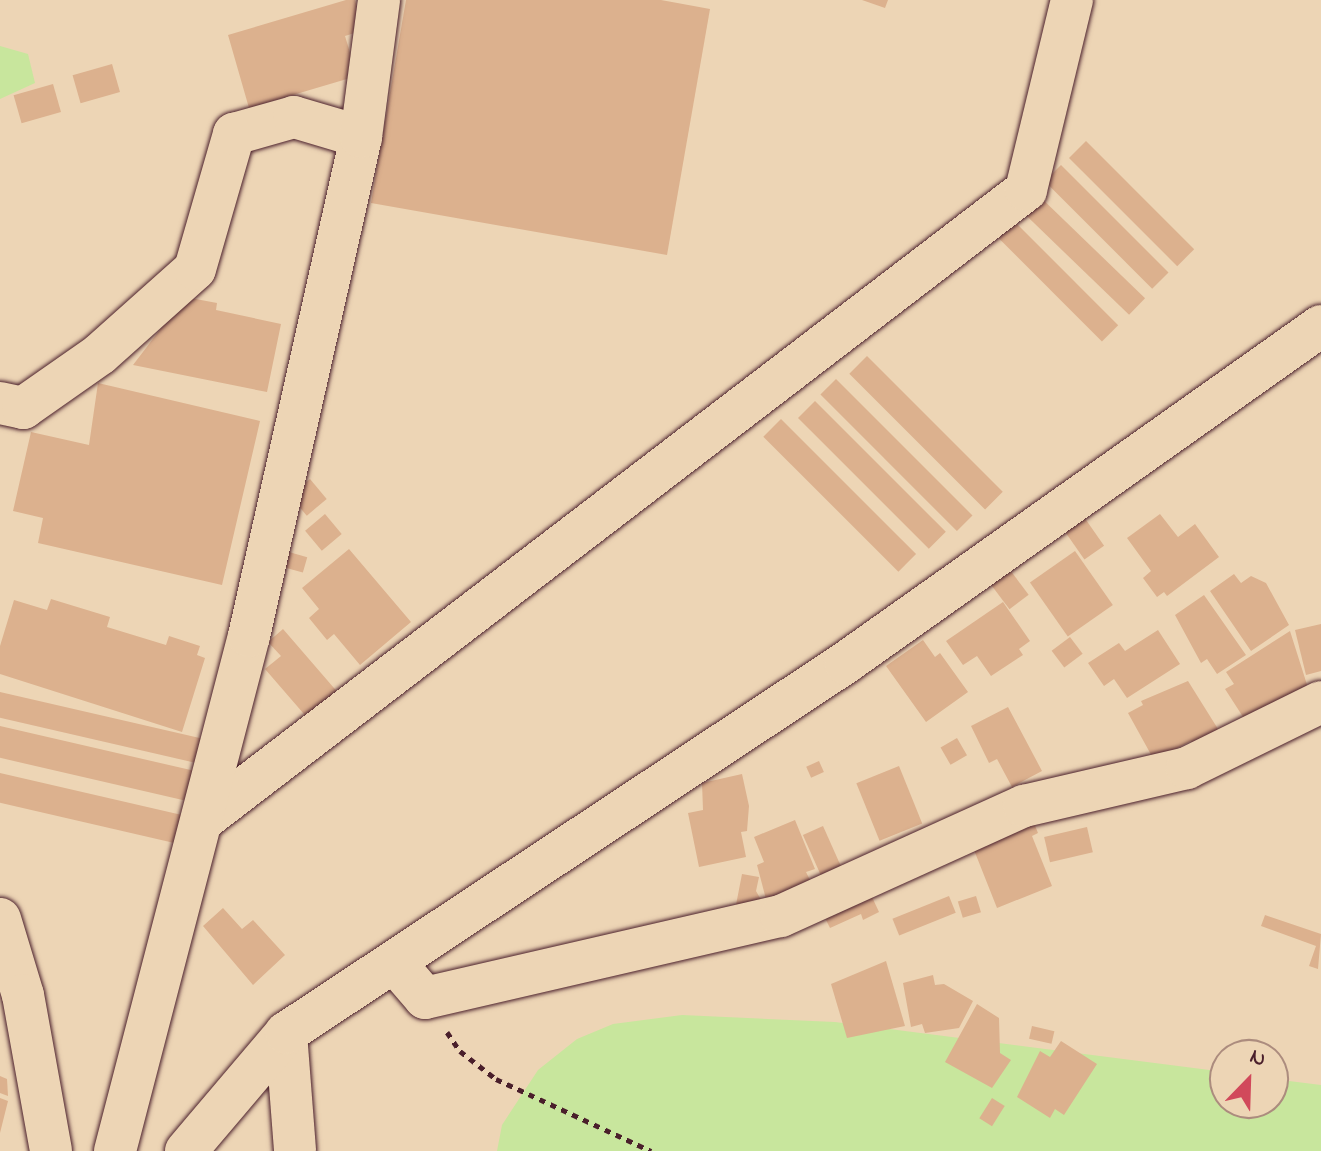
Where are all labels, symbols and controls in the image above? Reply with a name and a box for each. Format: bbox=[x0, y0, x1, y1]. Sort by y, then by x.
north arrow bbox=[1209, 1039, 1289, 1119]
text: N bbox=[1244, 1041, 1271, 1076]

